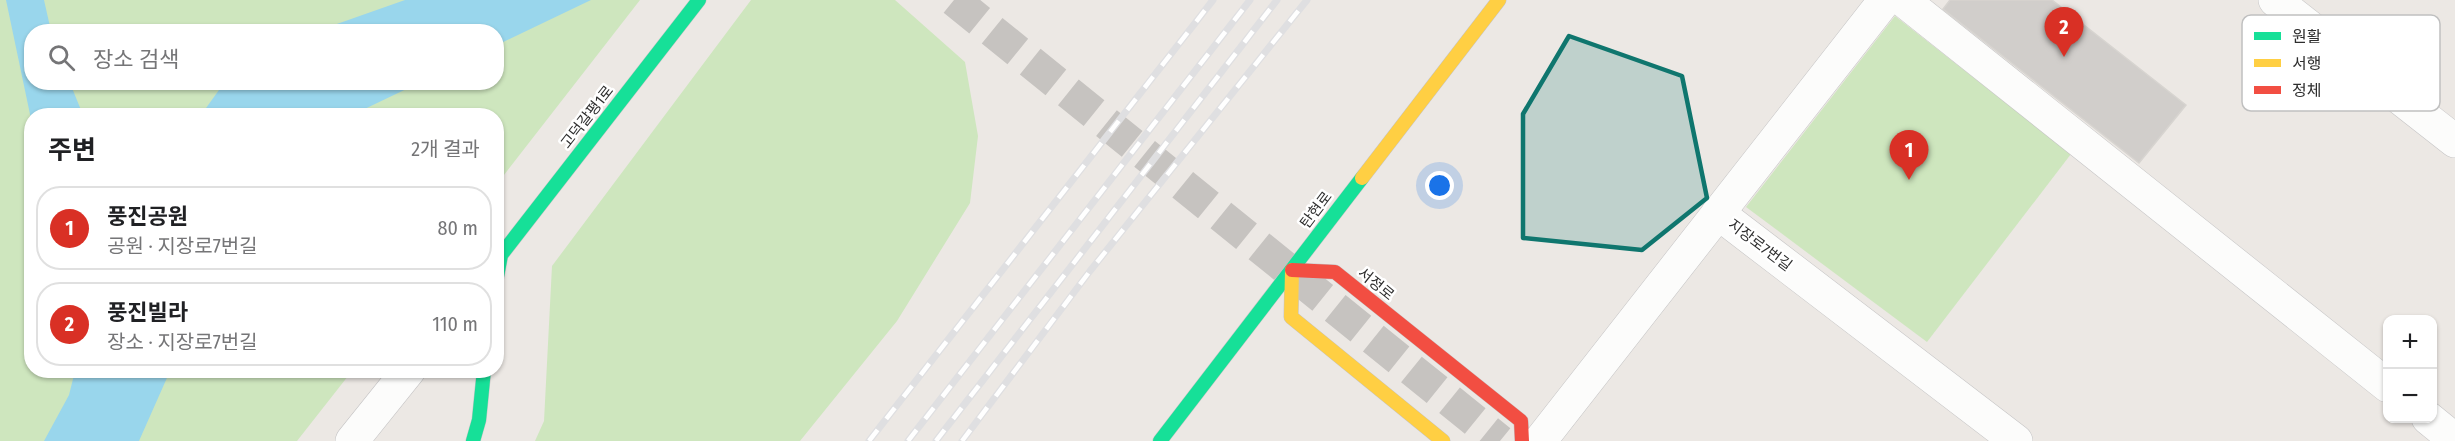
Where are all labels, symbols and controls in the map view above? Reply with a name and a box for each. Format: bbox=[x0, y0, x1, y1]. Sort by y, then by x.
pin: 2 bbox=[2044, 8, 2084, 57]
legend bbox=[2242, 15, 2440, 111]
search box bbox=[24, 24, 504, 90]
text: 원활 bbox=[2292, 27, 2322, 46]
icon: search bbox=[45, 41, 78, 74]
text: 장소 검색 bbox=[93, 46, 179, 73]
text: 서행 bbox=[2292, 54, 2321, 73]
text: 정체 bbox=[2292, 81, 2321, 100]
street label: 고덕갈평1로 bbox=[557, 82, 617, 152]
pin: 1 bbox=[1890, 130, 1928, 180]
text: 주변 bbox=[48, 135, 96, 166]
text: 2개 결과 bbox=[411, 137, 480, 161]
your location bbox=[1425, 171, 1454, 200]
street label: 탄현로 bbox=[1296, 188, 1336, 232]
text: 풍진공원 bbox=[107, 203, 188, 230]
street label: 지장로7번길 bbox=[1725, 215, 1795, 275]
text: 1 bbox=[65, 216, 74, 240]
text: 80 m bbox=[438, 216, 478, 240]
text: 공원 · 지장로7번길 bbox=[107, 234, 258, 258]
street label: 서정로 bbox=[1354, 264, 1398, 304]
text: 풍진빌라 bbox=[107, 299, 188, 326]
text: 2 bbox=[65, 312, 74, 336]
text: 110 m bbox=[432, 312, 478, 336]
map controls bbox=[2383, 315, 2437, 423]
button: + bbox=[2383, 315, 2437, 369]
text: 장소 · 지장로7번길 bbox=[107, 330, 258, 354]
button: − bbox=[2383, 369, 2437, 423]

